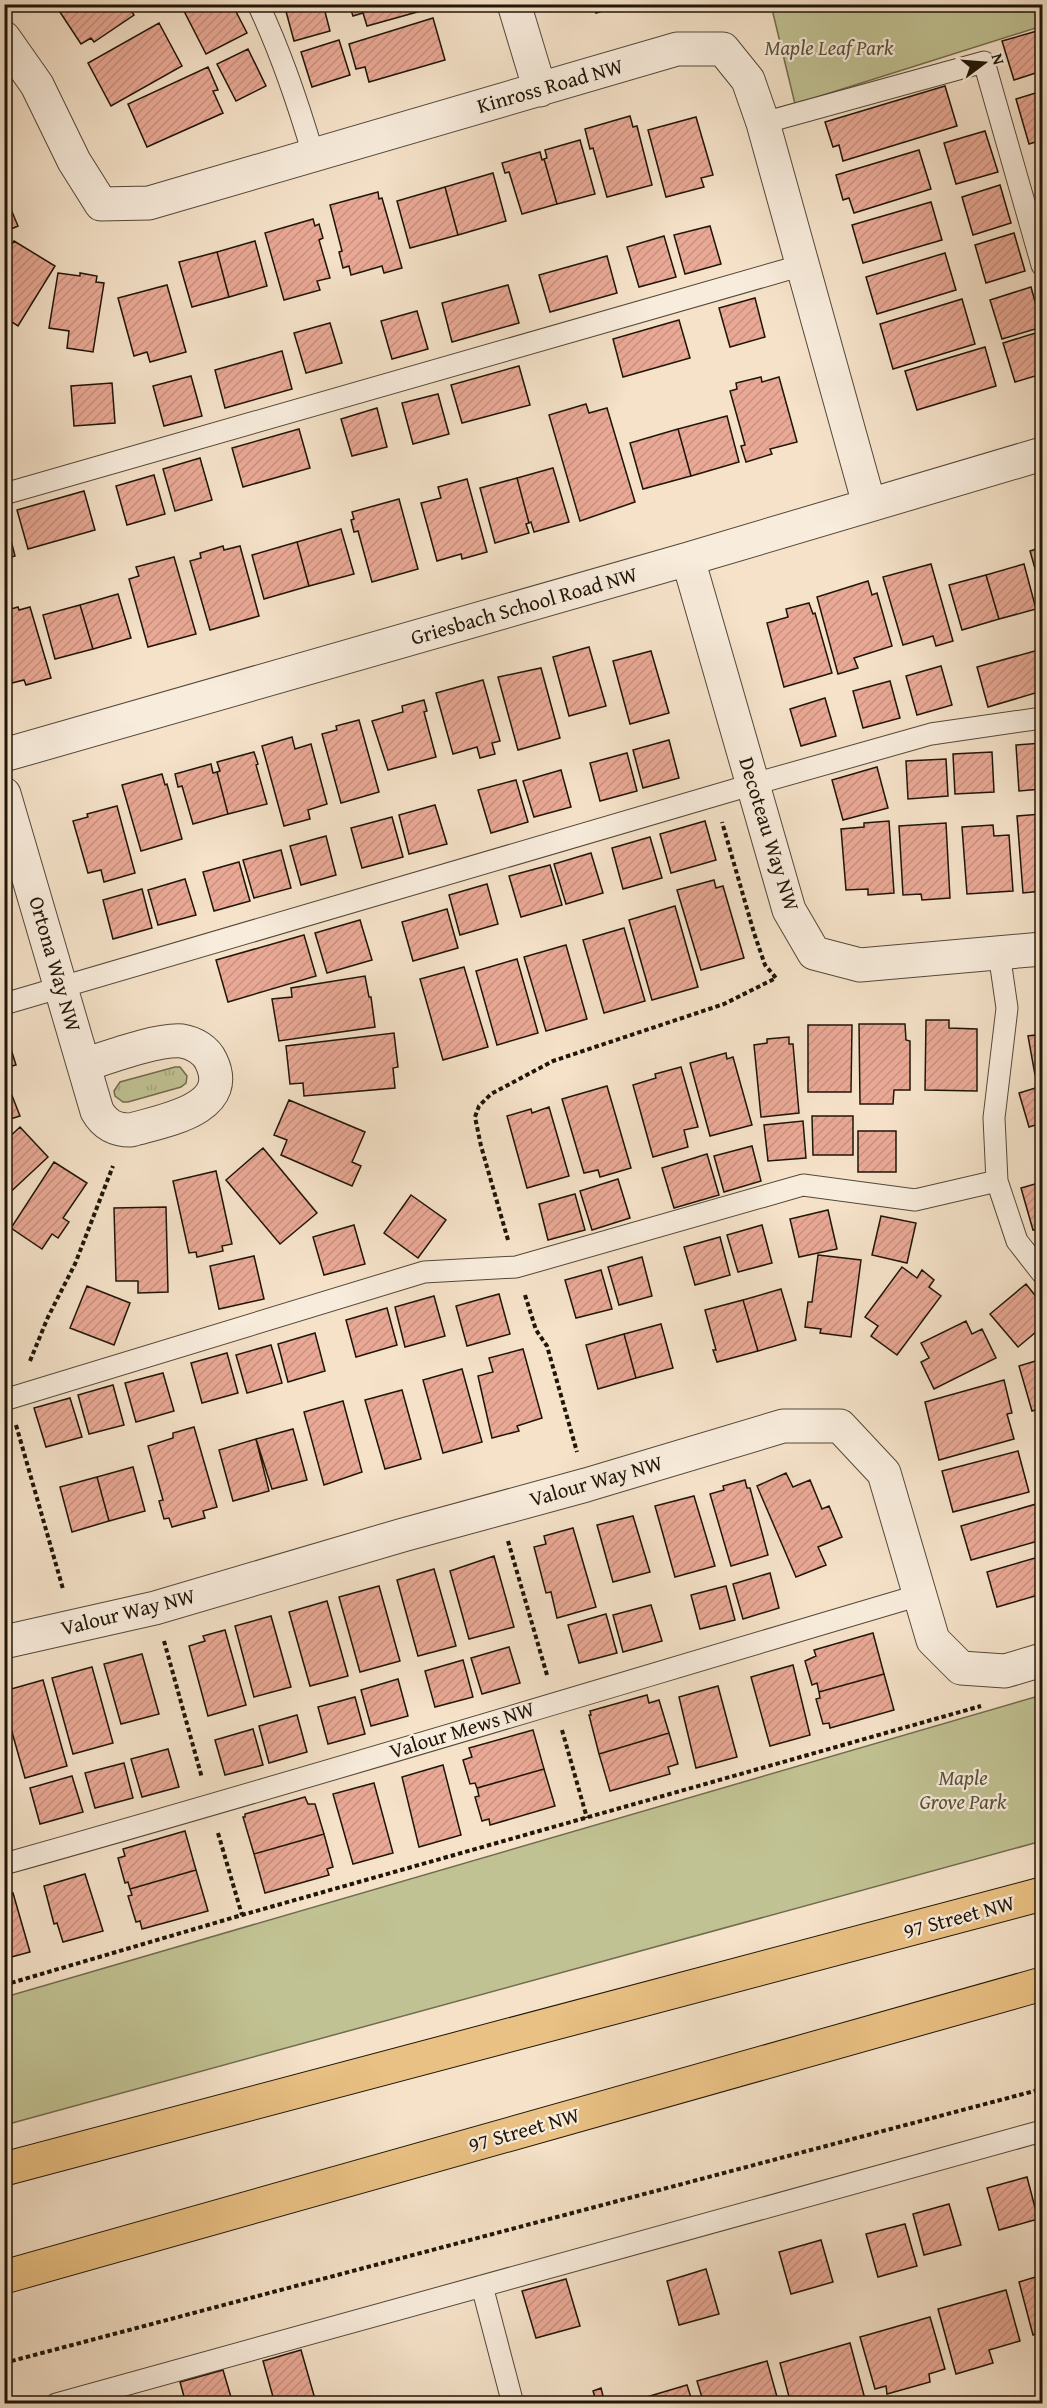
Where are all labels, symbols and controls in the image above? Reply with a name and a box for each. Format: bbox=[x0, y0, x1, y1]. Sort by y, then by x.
park label: Maple Leaf Park bbox=[765, 32, 894, 63]
north arrow bbox=[954, 33, 1014, 93]
street label: Kinross Road NW bbox=[473, 50, 627, 121]
text: N bbox=[985, 50, 1012, 68]
street label: Griesbach School Road NW bbox=[407, 558, 641, 653]
street label: Decoteau Way NW bbox=[731, 753, 808, 915]
street label: Ortona Way NW bbox=[21, 893, 90, 1035]
street label: Valour Way NW bbox=[526, 1447, 666, 1514]
street label: Valour Way NW bbox=[58, 1580, 198, 1643]
street label: Valour Mews NW bbox=[385, 1693, 538, 1766]
park label: Maple Grove Park bbox=[920, 1762, 1007, 1817]
street label: 97 Street NW bbox=[900, 1887, 1018, 1946]
street label: 97 Street NW bbox=[465, 2099, 583, 2160]

